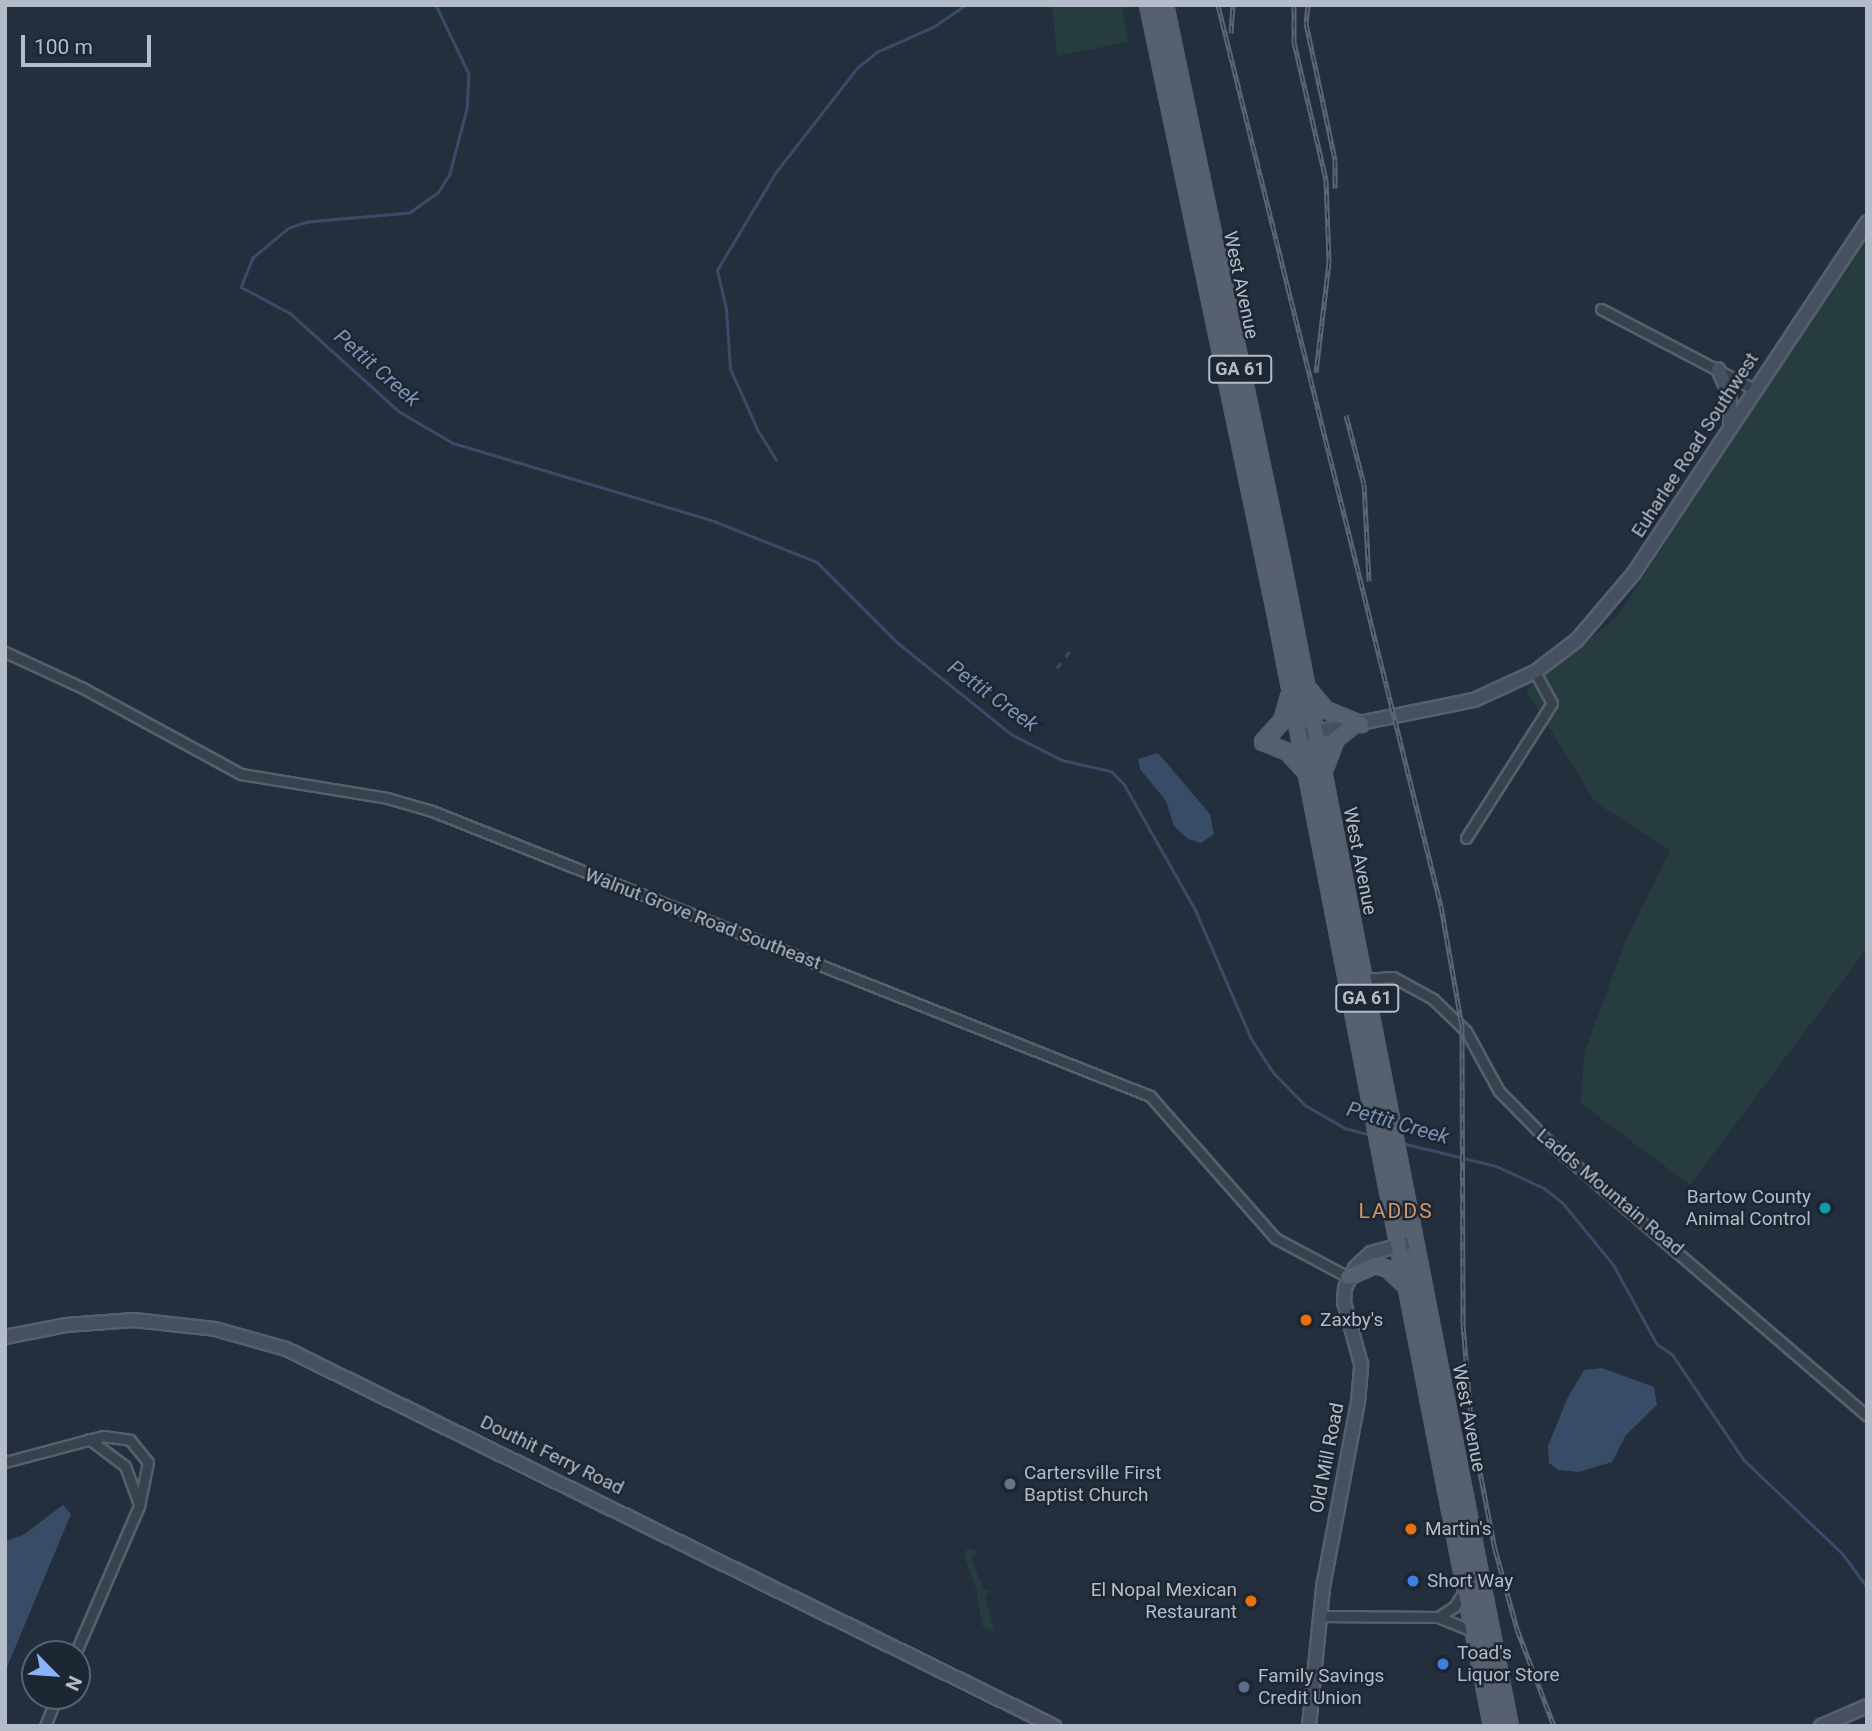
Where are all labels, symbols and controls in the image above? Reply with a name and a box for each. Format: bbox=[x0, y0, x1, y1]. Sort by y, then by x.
scale bar bbox=[24, 21, 154, 65]
text: 100 m bbox=[34, 35, 93, 59]
street label: West Avenue bbox=[1218, 229, 1264, 341]
water label: Pettit Creek bbox=[329, 324, 425, 412]
street label: Euharlee Road Southwest bbox=[1627, 348, 1763, 542]
road number: GA 61 bbox=[1207, 354, 1273, 384]
water label: Pettit Creek bbox=[943, 655, 1043, 737]
street label: West Avenue bbox=[1338, 805, 1382, 917]
street label: Walnut Grove Road Southeast bbox=[582, 863, 824, 975]
road number: GA 61 bbox=[1334, 984, 1400, 1013]
water label: Pettit Creek bbox=[1344, 1096, 1452, 1150]
street label: Ladds Mountain Road bbox=[1532, 1124, 1688, 1260]
place label: Bartow County Animal Control bbox=[1686, 1186, 1811, 1230]
district label: LADDS bbox=[1359, 1198, 1433, 1224]
marker: Bartow County Animal Control bbox=[1817, 1200, 1833, 1216]
place label: Zaxby's bbox=[1320, 1309, 1383, 1331]
marker: Zaxby's bbox=[1298, 1312, 1314, 1328]
street label: West Avenue bbox=[1447, 1362, 1491, 1474]
street label: Old Mill Road bbox=[1305, 1401, 1349, 1515]
street label: Douthit Ferry Road bbox=[477, 1410, 627, 1500]
place label: Cartersville First Baptist Church bbox=[1024, 1462, 1162, 1506]
marker: Cartersville First Baptist Church bbox=[1002, 1476, 1018, 1492]
place label: Martin's bbox=[1425, 1518, 1492, 1540]
marker: Martin's bbox=[1403, 1521, 1419, 1537]
place label: Short Way bbox=[1427, 1570, 1513, 1592]
marker: Short Way bbox=[1405, 1573, 1421, 1589]
place label: El Nopal Mexican Restaurant bbox=[1091, 1579, 1237, 1623]
marker: El Nopal Mexican Restaurant bbox=[1243, 1593, 1259, 1609]
north arrow bbox=[21, 1640, 91, 1710]
place label: Toad's Liquor Store bbox=[1457, 1642, 1560, 1686]
marker: Toad's Liquor Store bbox=[1435, 1656, 1451, 1672]
place label: Family Savings Credit Union bbox=[1258, 1665, 1384, 1709]
text: N bbox=[60, 1672, 87, 1694]
marker: Family Savings Credit Union bbox=[1236, 1679, 1252, 1695]

